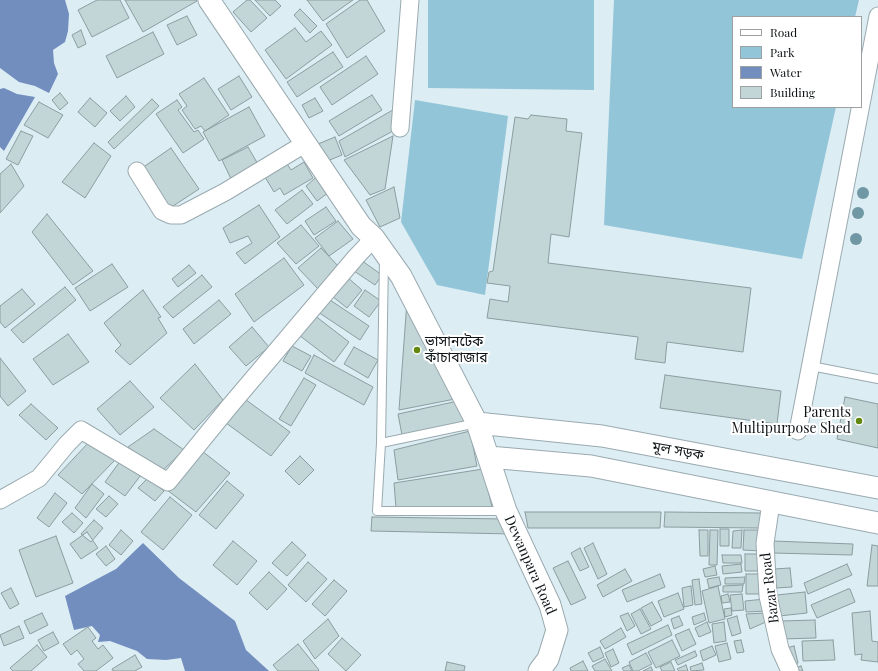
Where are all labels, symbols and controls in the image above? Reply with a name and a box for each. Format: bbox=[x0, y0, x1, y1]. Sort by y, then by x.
legend bbox=[732, 16, 862, 108]
text: Road bbox=[770, 24, 797, 40]
text: Park bbox=[770, 44, 795, 60]
text: Water bbox=[770, 64, 802, 80]
text: Building bbox=[770, 84, 815, 100]
place label: ভাসানটেক কাঁচাবাজার bbox=[425, 334, 487, 366]
marker: ভাসানটেক কাঁচাবাজার bbox=[412, 345, 422, 355]
place label: Parents Multipurpose Shed bbox=[732, 405, 851, 438]
marker: Parents Multipurpose Shed bbox=[854, 416, 864, 426]
street label: মূল সড়ক bbox=[651, 438, 705, 464]
street label: Dewanpara Road bbox=[501, 513, 559, 617]
street label: Bazar Road bbox=[757, 552, 783, 624]

